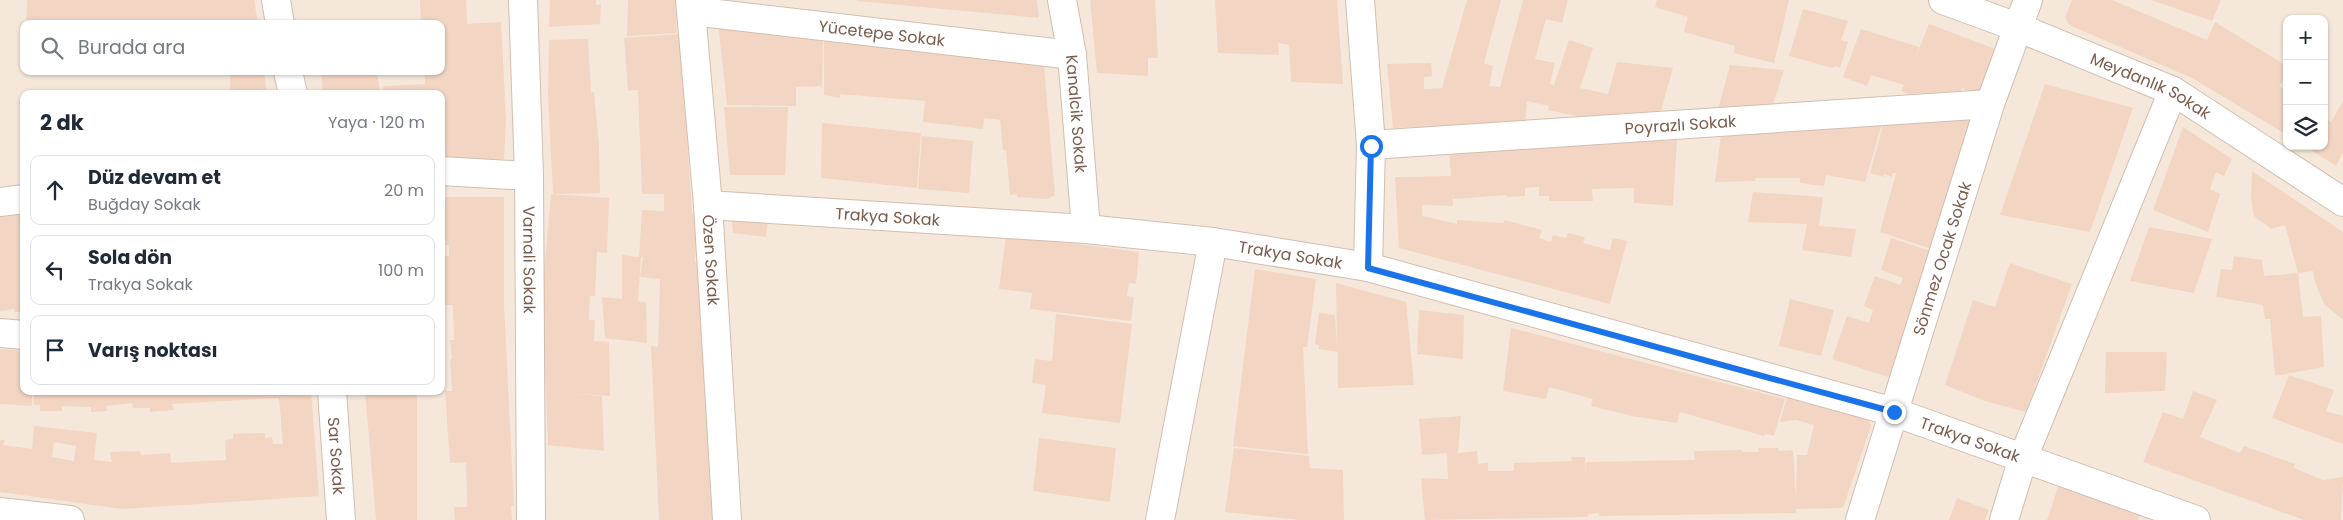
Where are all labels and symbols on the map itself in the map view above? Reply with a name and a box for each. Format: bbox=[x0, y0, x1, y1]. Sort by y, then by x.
street label: Yücetepe Sokak bbox=[817, 14, 947, 52]
street label: Meydanlık Sokak bbox=[2087, 47, 2216, 125]
street label: Kanalcik Sokak bbox=[1061, 54, 1093, 175]
street label: Poyrazlı Sokak bbox=[1624, 109, 1738, 140]
route start bbox=[1360, 135, 1383, 158]
street label: Sönmez Ocak Sokak bbox=[1907, 178, 1977, 339]
street label: Trakya Sokak bbox=[835, 202, 941, 231]
street label: Varnali Sokak bbox=[518, 206, 541, 315]
street label: Özen Sokak bbox=[697, 214, 726, 307]
street label: Trakya Sokak bbox=[1237, 235, 1345, 274]
route end bbox=[1883, 401, 1906, 424]
street label: Trakya Sokak bbox=[1917, 411, 2024, 468]
street label: Sar Sokak bbox=[322, 416, 351, 496]

